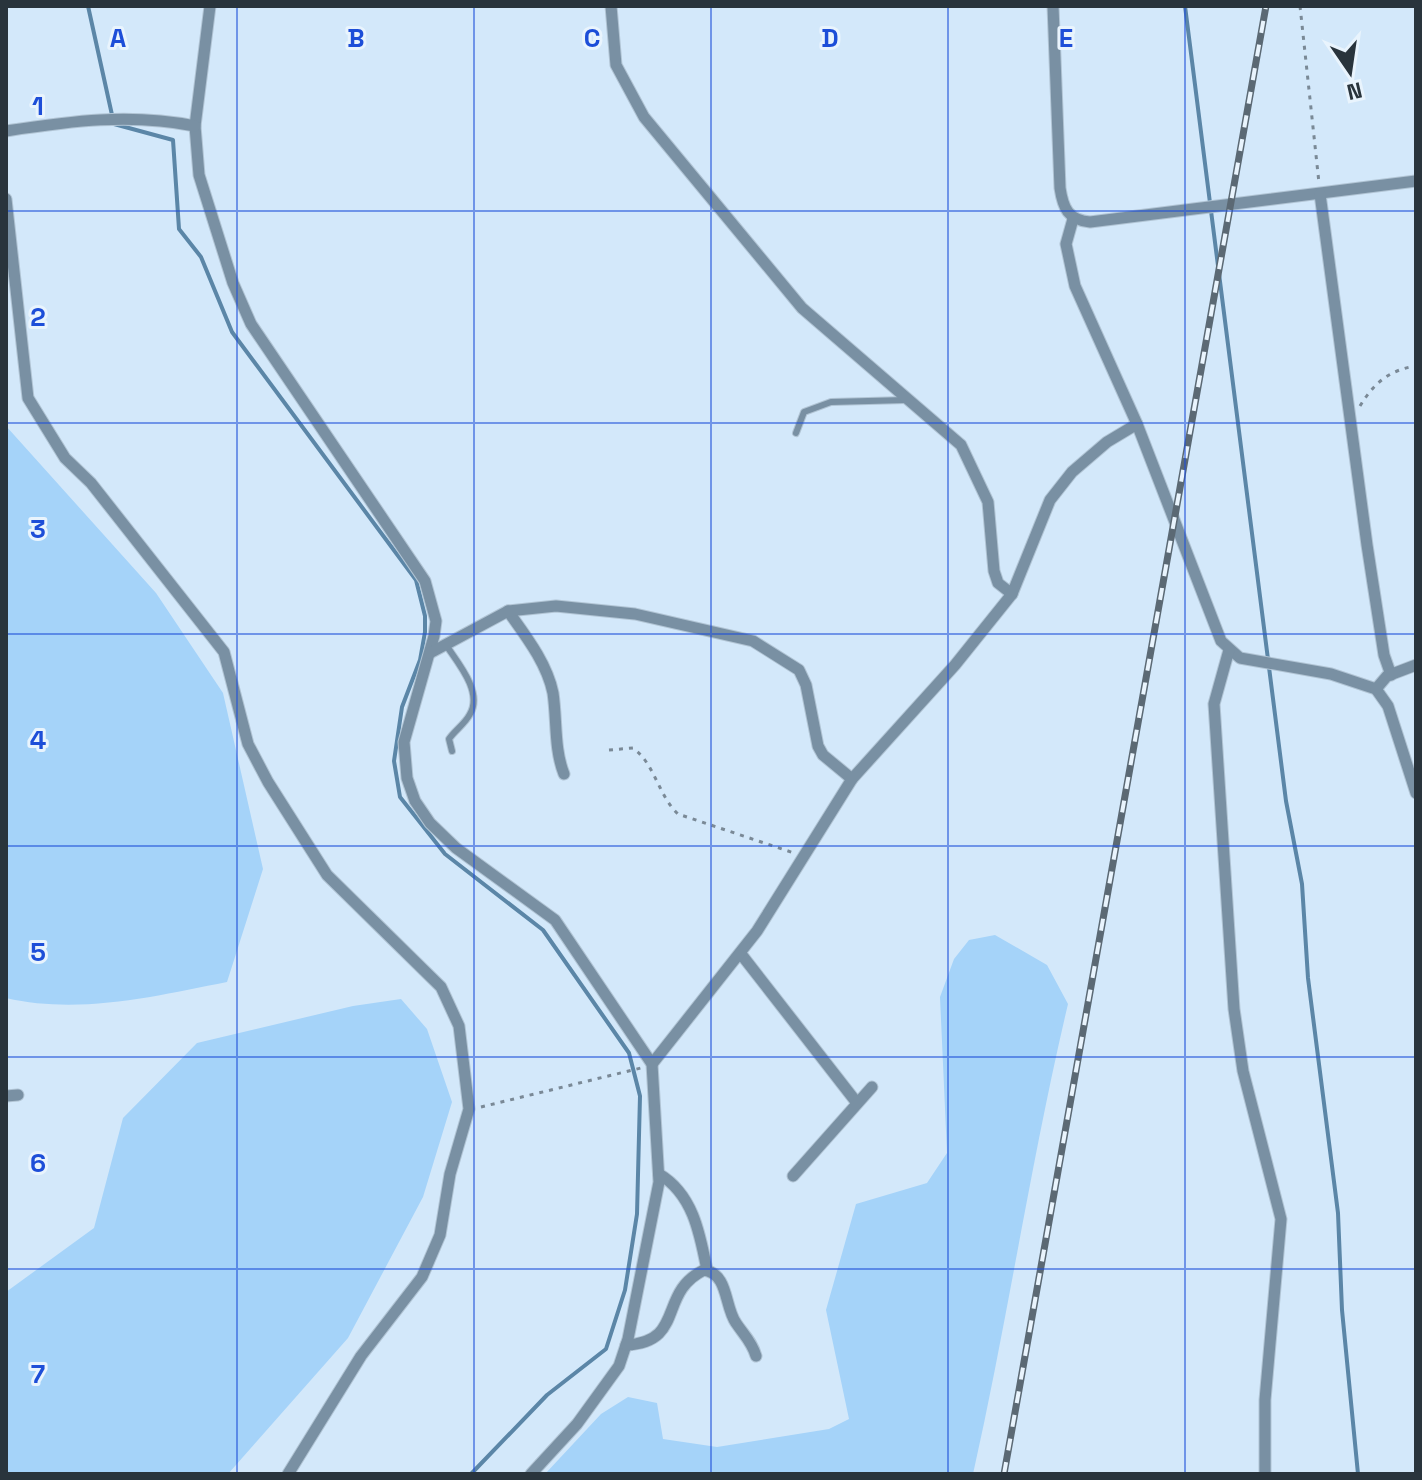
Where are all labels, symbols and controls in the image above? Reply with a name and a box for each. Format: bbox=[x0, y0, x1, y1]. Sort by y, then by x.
text: A bbox=[110, 21, 127, 55]
text: B bbox=[347, 21, 365, 55]
text: C bbox=[584, 21, 600, 55]
text: D bbox=[821, 21, 839, 55]
text: E bbox=[1059, 21, 1073, 55]
north arrow bbox=[1310, 32, 1390, 112]
text: N bbox=[1344, 76, 1365, 107]
text: 1 bbox=[32, 89, 44, 123]
text: 2 bbox=[30, 300, 46, 334]
text: 3 bbox=[30, 512, 46, 546]
text: 4 bbox=[30, 723, 46, 757]
text: 5 bbox=[30, 935, 46, 969]
text: 6 bbox=[30, 1146, 46, 1180]
text: 7 bbox=[31, 1357, 45, 1391]

